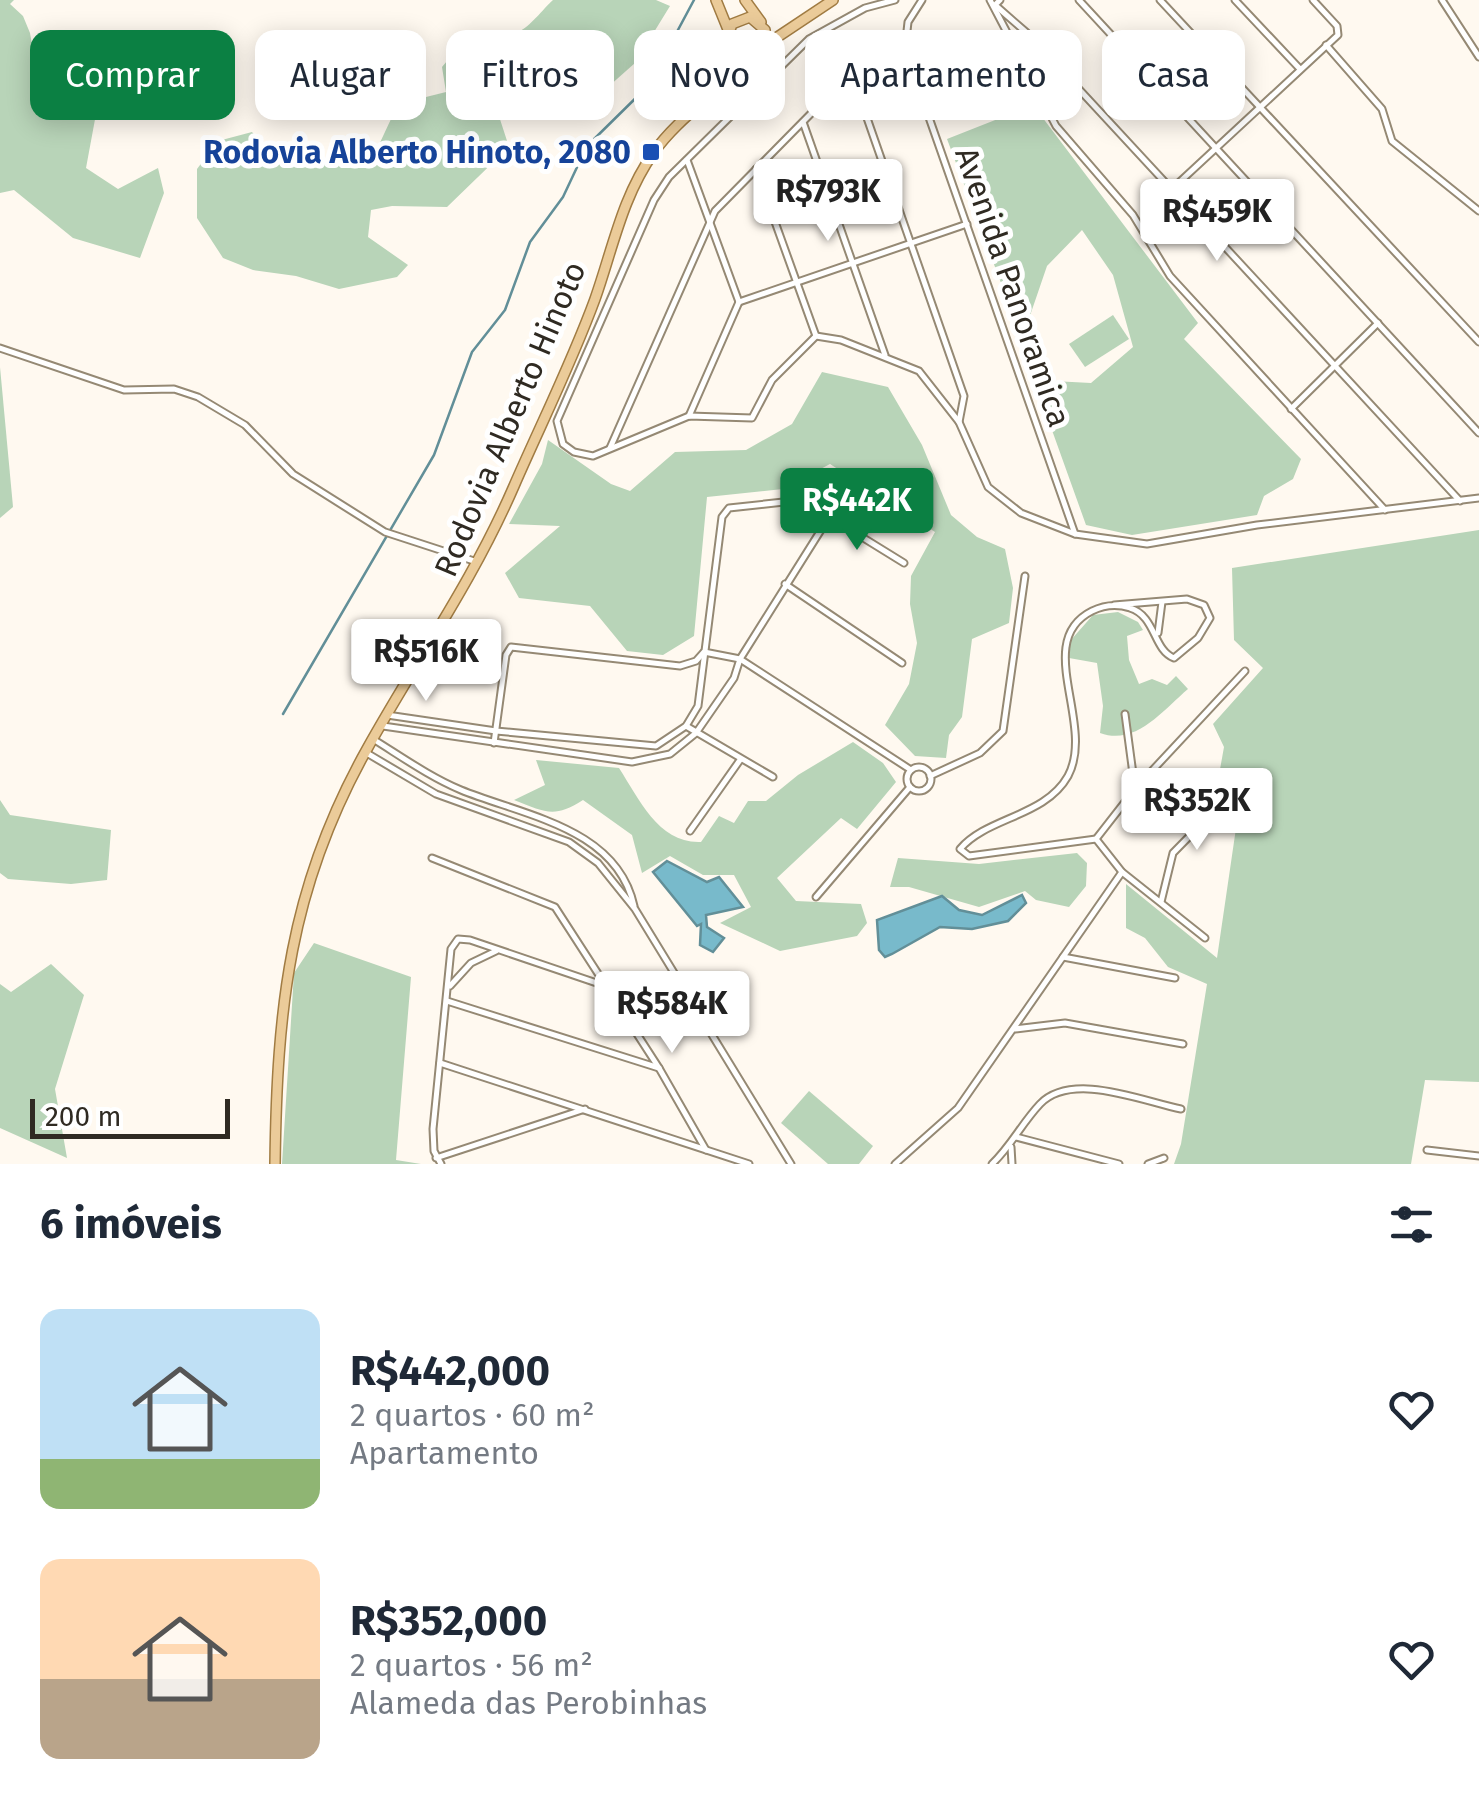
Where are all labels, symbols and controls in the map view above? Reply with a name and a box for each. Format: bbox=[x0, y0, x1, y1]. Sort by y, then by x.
chip: Comprar bbox=[30, 30, 235, 120]
chip: Alugar bbox=[255, 30, 426, 120]
chip: Filtros bbox=[446, 30, 614, 120]
chip: Novo bbox=[634, 30, 785, 120]
chip: Apartamento bbox=[805, 30, 1082, 120]
chip: Casa bbox=[1102, 30, 1245, 120]
place label: Rodovia Alberto Hinoto, 2080 bbox=[203, 133, 631, 171]
marker: Rodovia Alberto Hinoto, 2080 bbox=[640, 141, 662, 163]
street label: Avenida Panoramica bbox=[947, 142, 1079, 432]
pin: R$793K bbox=[747, 159, 909, 244]
text: R$793K bbox=[775, 172, 881, 210]
pin: R$459K bbox=[1136, 179, 1298, 264]
text: R$459K bbox=[1162, 192, 1272, 230]
street label: Rodovia Alberto Hinoto bbox=[426, 256, 594, 582]
pin: R$442K bbox=[776, 468, 938, 553]
text: R$442K bbox=[802, 481, 912, 519]
pin: R$516K bbox=[345, 619, 507, 704]
text: R$516K bbox=[373, 632, 479, 670]
pin: R$352K bbox=[1116, 768, 1278, 853]
text: R$352K bbox=[1143, 781, 1251, 819]
pin: R$584K bbox=[591, 971, 753, 1056]
text: R$584K bbox=[616, 984, 728, 1022]
scale bar bbox=[30, 1094, 230, 1138]
text: 200 m bbox=[45, 1100, 122, 1133]
icon: filters bbox=[1384, 1197, 1439, 1252]
text: 6 imóveis bbox=[40, 1199, 222, 1249]
text: R$442,000 bbox=[350, 1346, 550, 1396]
icon: home bbox=[120, 1349, 240, 1469]
icon: heart bbox=[1384, 1382, 1439, 1437]
text: 2 quartos · 60 m² bbox=[350, 1396, 595, 1434]
text: Apartamento bbox=[350, 1434, 539, 1472]
text: R$352,000 bbox=[350, 1596, 547, 1646]
icon: home bbox=[120, 1599, 240, 1719]
icon: heart bbox=[1384, 1632, 1439, 1687]
text: 2 quartos · 56 m² bbox=[350, 1646, 593, 1684]
text: Alameda das Perobinhas bbox=[350, 1684, 707, 1722]

